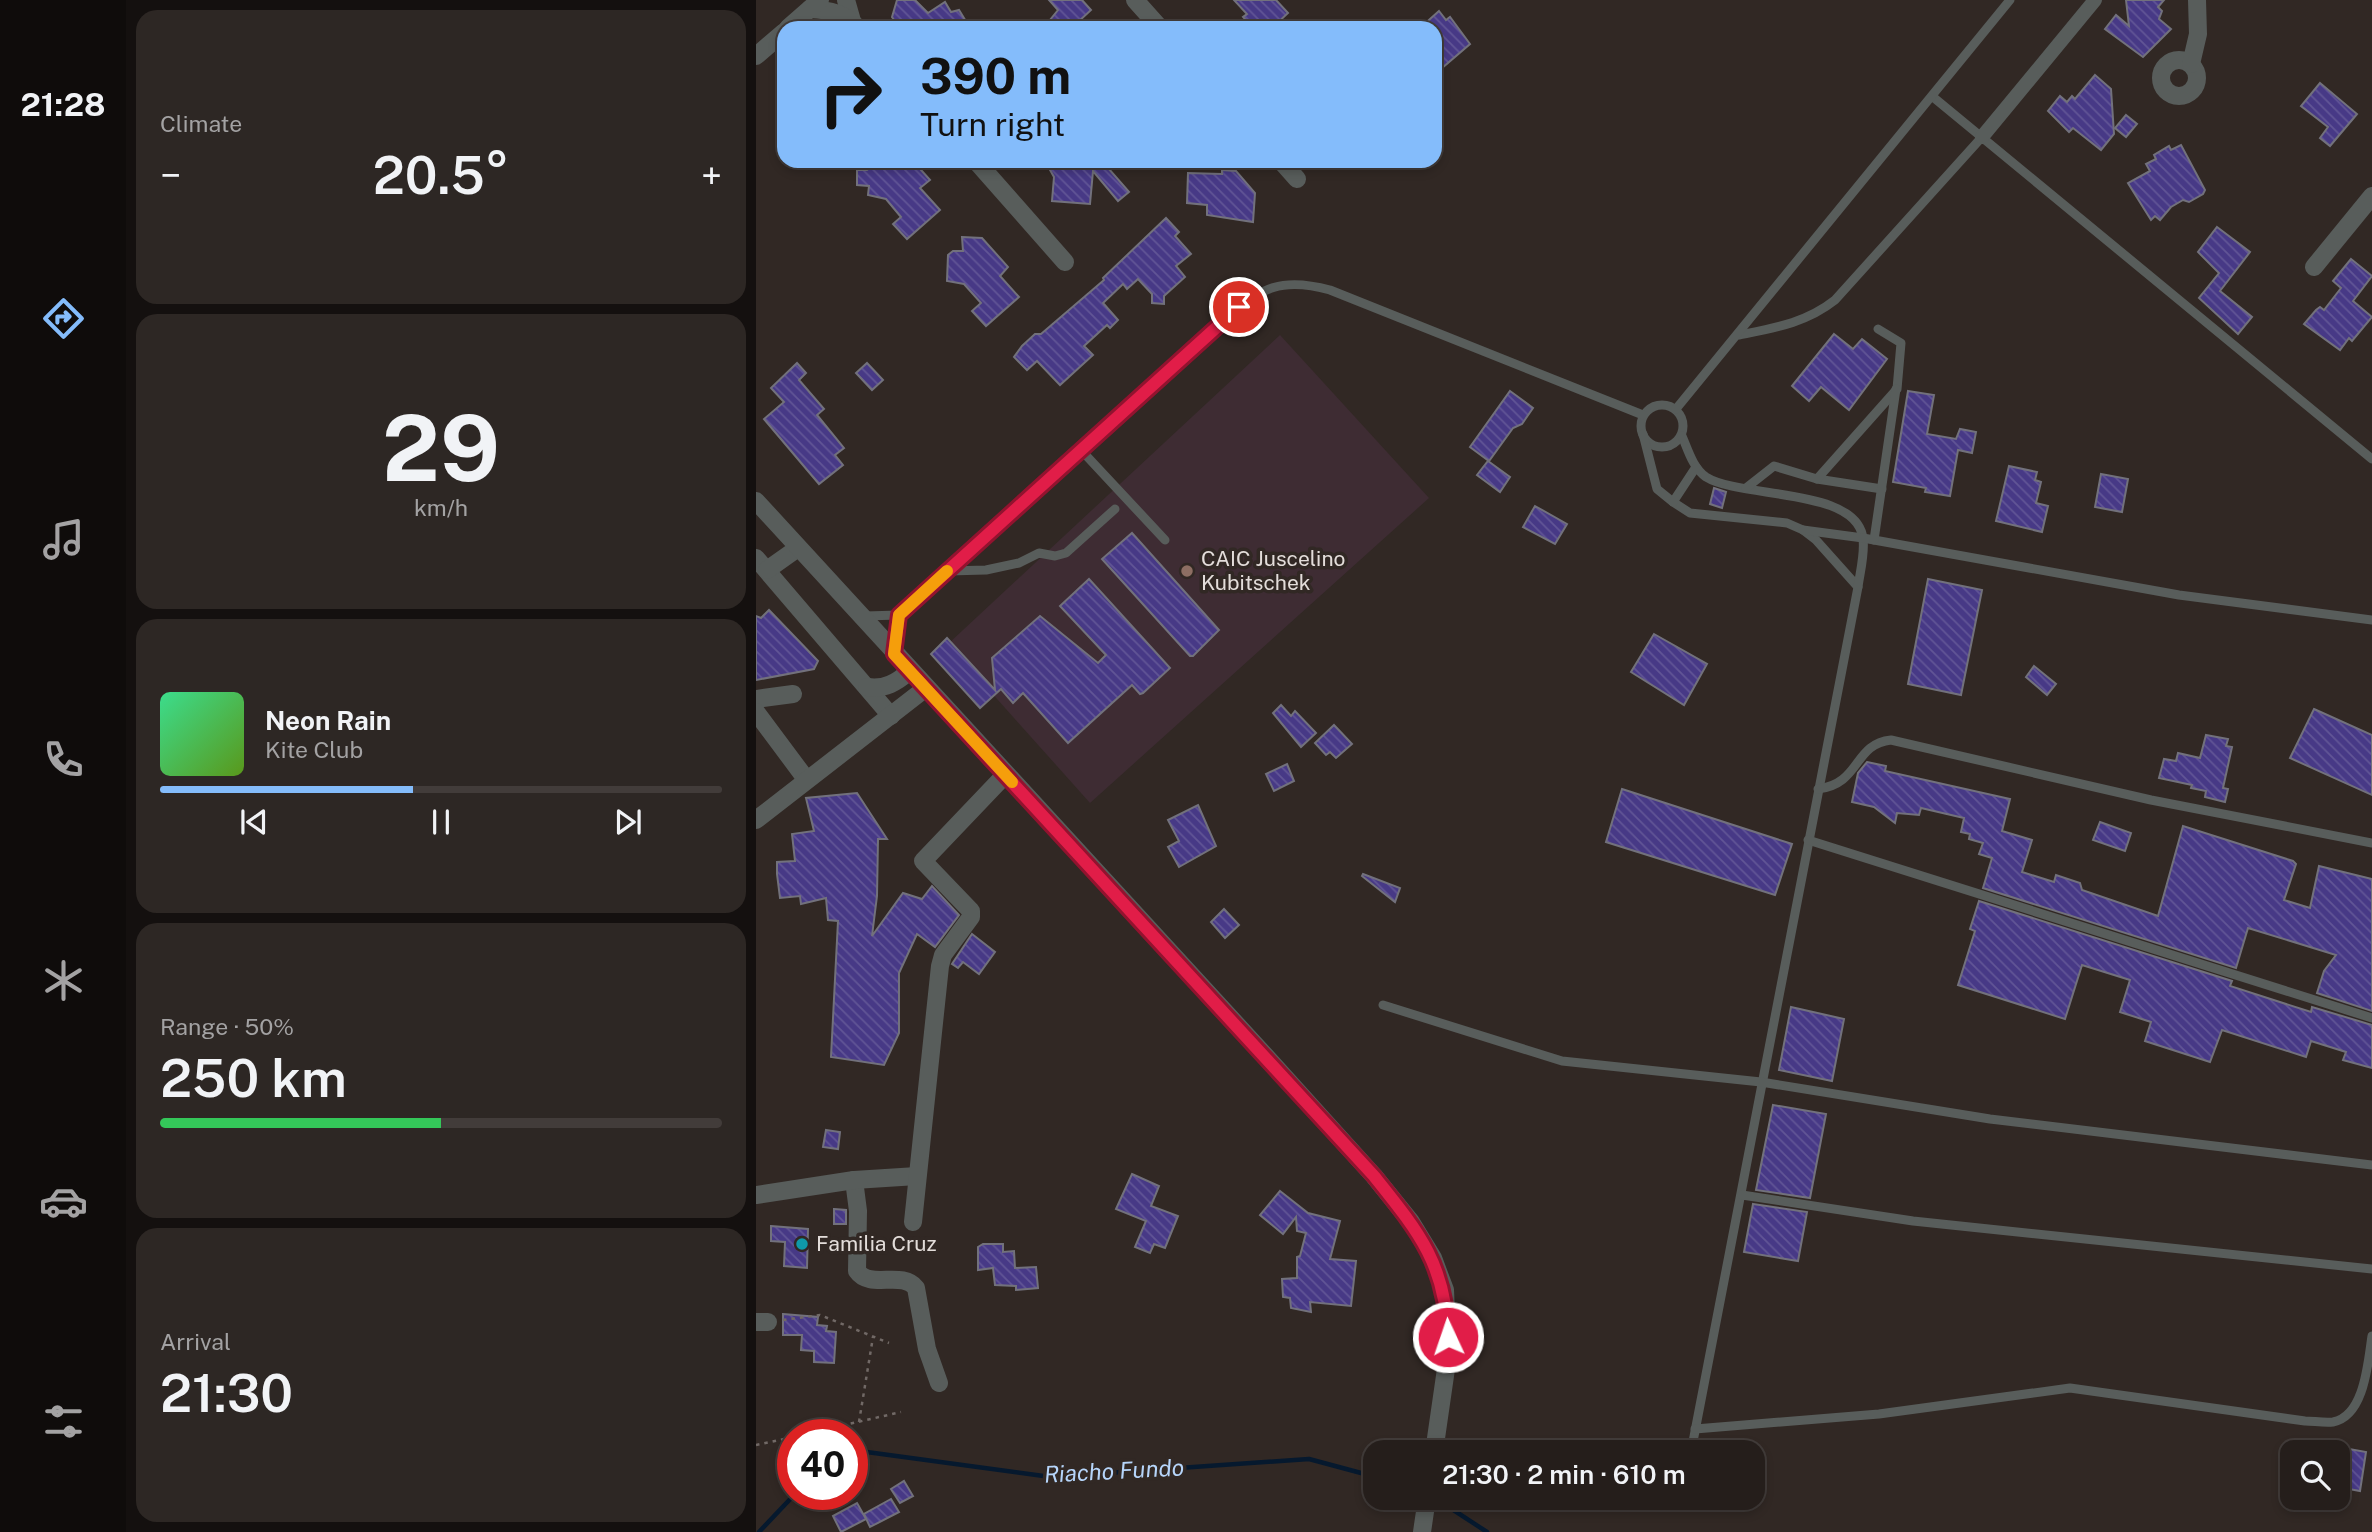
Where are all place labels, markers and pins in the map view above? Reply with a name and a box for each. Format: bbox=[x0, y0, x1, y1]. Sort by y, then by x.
pin bbox=[1209, 277, 1269, 337]
place label: CAIC Juscelino Kubitschek bbox=[1201, 546, 1345, 595]
marker: CAIC Juscelino Kubitschek bbox=[1179, 563, 1195, 579]
place label: Familia Cruz bbox=[816, 1231, 937, 1256]
marker: Familia Cruz bbox=[794, 1236, 810, 1252]

